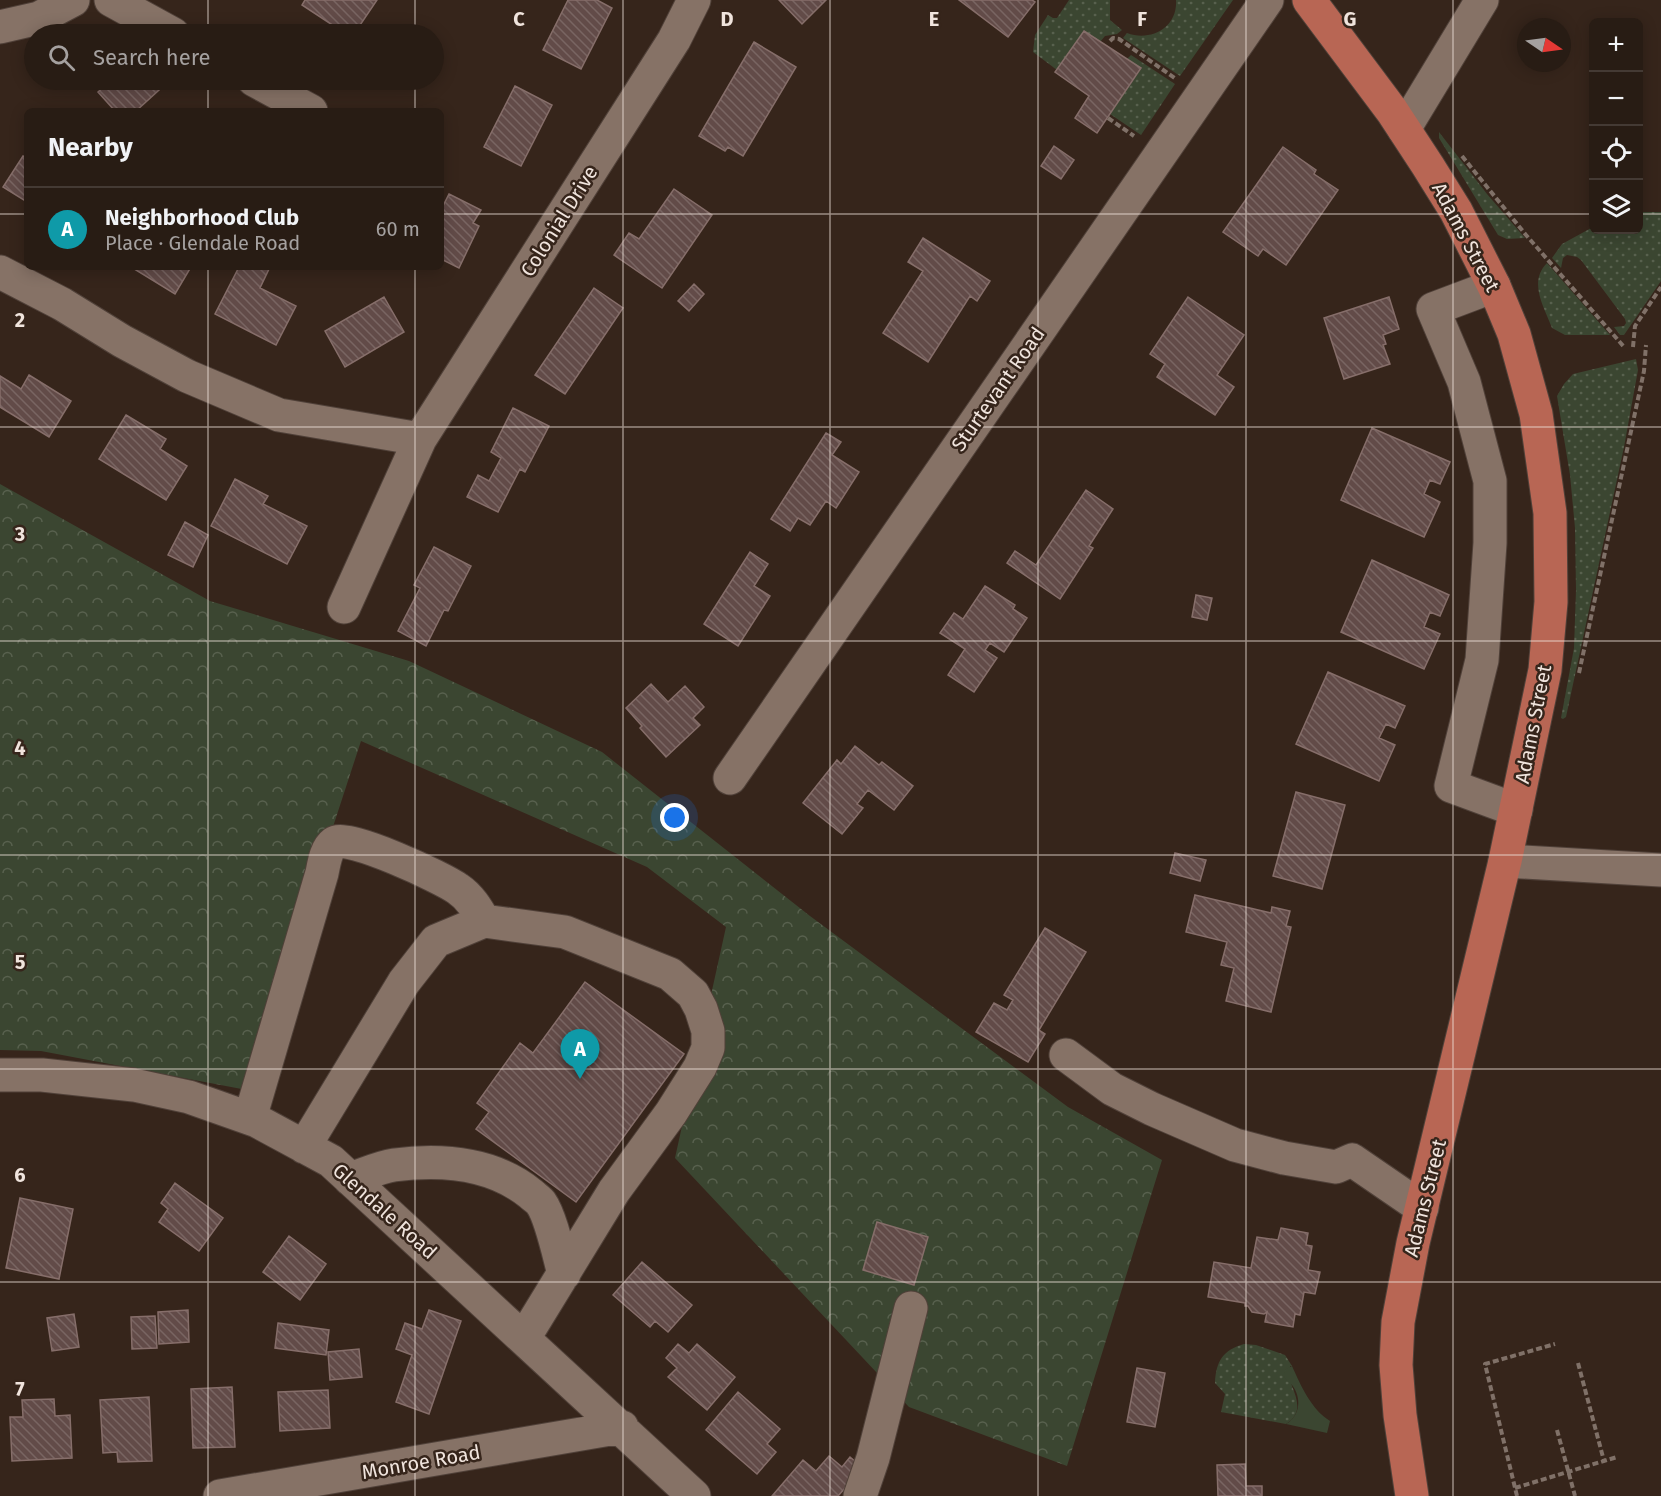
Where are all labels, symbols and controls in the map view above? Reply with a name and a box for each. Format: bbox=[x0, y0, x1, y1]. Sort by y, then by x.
text: C bbox=[513, 7, 525, 31]
text: D bbox=[720, 7, 734, 31]
text: E bbox=[929, 7, 939, 31]
text: F bbox=[1137, 7, 1147, 31]
text: G bbox=[1344, 7, 1356, 31]
north arrow bbox=[1517, 18, 1571, 72]
map controls bbox=[1589, 18, 1643, 234]
button: + bbox=[1589, 18, 1643, 72]
search box bbox=[24, 24, 444, 90]
icon: search bbox=[45, 41, 78, 74]
text: Search here bbox=[93, 44, 211, 71]
button: − bbox=[1589, 72, 1643, 126]
button: locate bbox=[1589, 126, 1643, 180]
text: Nearby bbox=[48, 132, 133, 163]
street label: Colonial Drive bbox=[515, 161, 603, 281]
street label: Adams Street bbox=[1427, 178, 1505, 296]
button: layers bbox=[1589, 180, 1643, 234]
text: Neighborhood Club bbox=[105, 204, 299, 231]
text: A bbox=[62, 217, 73, 241]
text: 60 m bbox=[376, 217, 420, 241]
text: Place · Glendale Road bbox=[105, 231, 300, 255]
text: 2 bbox=[15, 308, 25, 332]
street label: Sturtevant Road bbox=[946, 322, 1050, 456]
text: 3 bbox=[14, 522, 25, 546]
street label: Adams Street bbox=[1510, 662, 1556, 785]
text: 4 bbox=[14, 736, 26, 760]
your location bbox=[660, 803, 689, 832]
text: 5 bbox=[15, 950, 26, 974]
pin: A bbox=[560, 1030, 600, 1079]
street label: Adams Street bbox=[1399, 1136, 1451, 1259]
street label: Glendale Road bbox=[328, 1158, 442, 1264]
text: 6 bbox=[14, 1163, 26, 1187]
text: 7 bbox=[15, 1377, 25, 1401]
street label: Monroe Road bbox=[360, 1440, 482, 1484]

